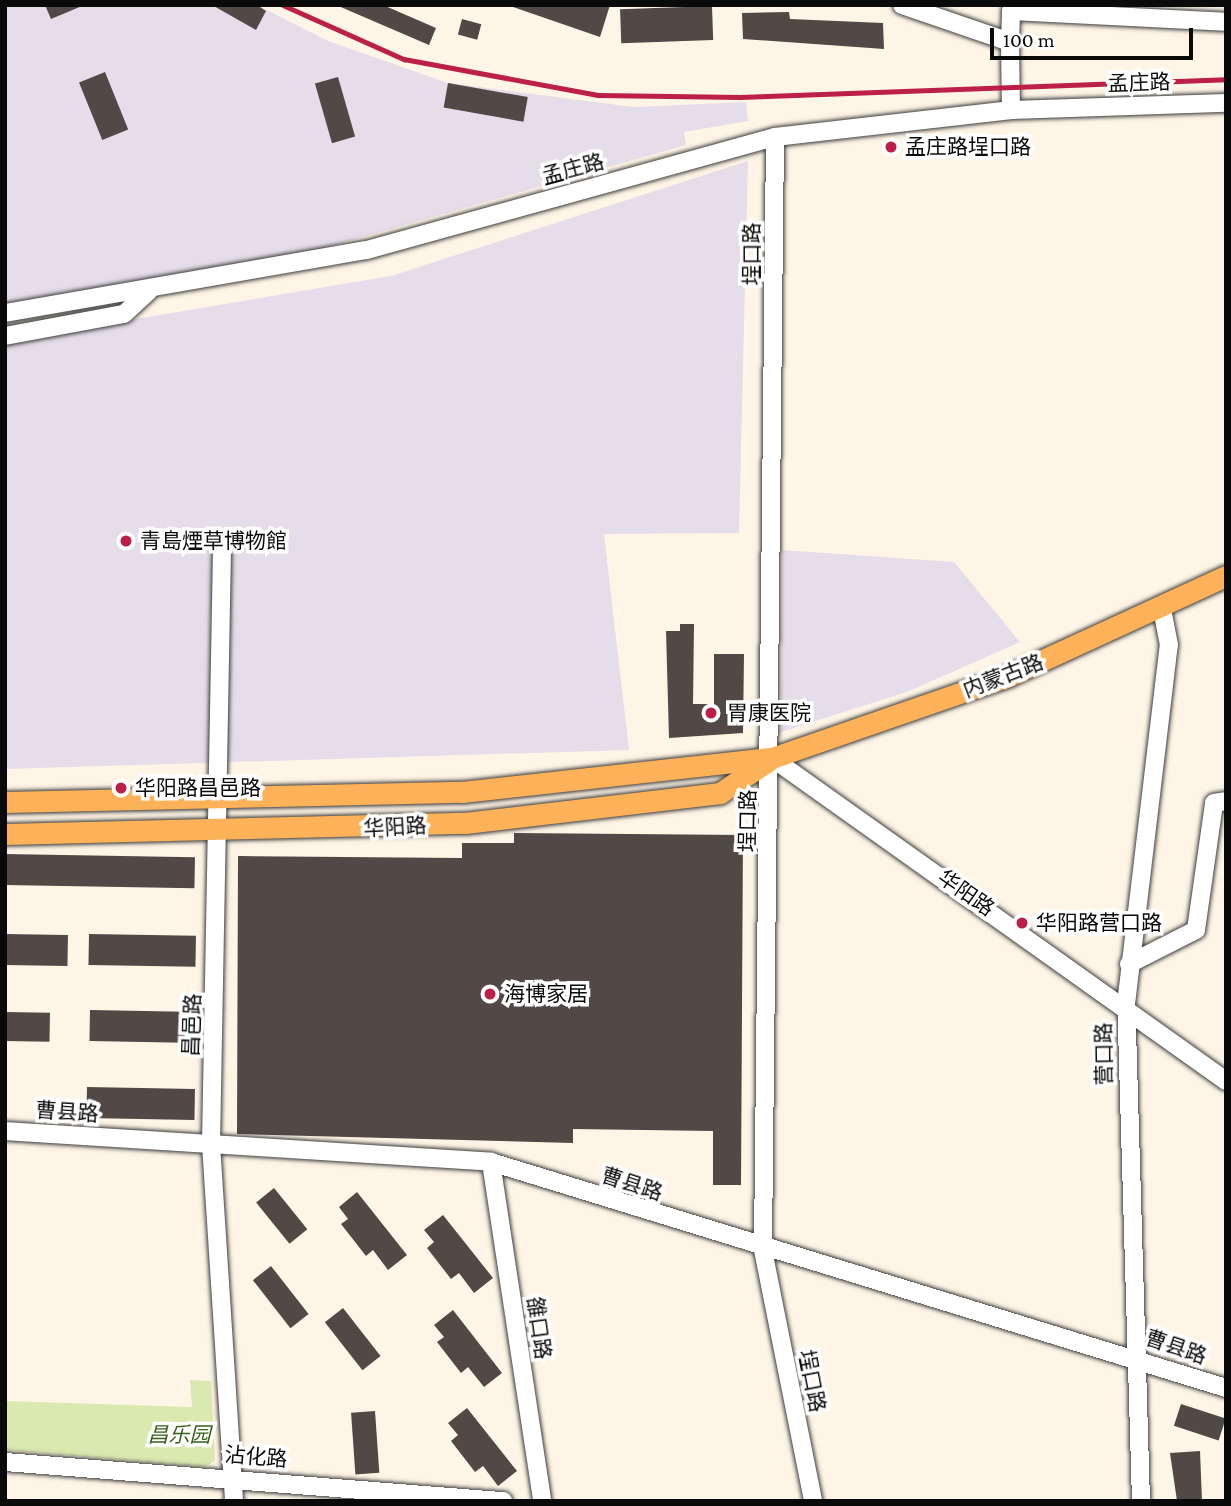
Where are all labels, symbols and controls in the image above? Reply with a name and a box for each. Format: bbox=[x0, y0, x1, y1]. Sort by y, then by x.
scale bar bbox=[993, 14, 1196, 58]
text: 100 m bbox=[1003, 28, 1055, 52]
street label: 孟庄路 bbox=[1107, 69, 1171, 97]
place label: 孟庄路埕口路 bbox=[905, 134, 1031, 160]
marker: 孟庄路埕口路 bbox=[883, 139, 899, 155]
street label: 孟庄路 bbox=[539, 149, 607, 189]
street label: 埕口路 bbox=[739, 223, 765, 285]
place label: 青島煙草博物館 bbox=[140, 528, 287, 554]
marker: 青島煙草博物館 bbox=[118, 533, 134, 549]
street label: 内蒙古路 bbox=[959, 649, 1047, 703]
place label: 胃康医院 bbox=[727, 700, 811, 726]
marker: 胃康医院 bbox=[701, 703, 721, 723]
place label: 华阳路昌邑路 bbox=[135, 775, 261, 801]
marker: 华阳路昌邑路 bbox=[113, 780, 129, 796]
street label: 埕口路 bbox=[735, 789, 761, 853]
street label: 华阳路 bbox=[363, 813, 427, 841]
street label: 华阳路 bbox=[933, 865, 999, 921]
place label: 华阳路营口路 bbox=[1036, 910, 1162, 936]
marker: 华阳路营口路 bbox=[1014, 915, 1030, 931]
place label: 海博家居 bbox=[504, 981, 588, 1007]
marker: 海博家居 bbox=[482, 986, 498, 1002]
street label: 昌邑路 bbox=[178, 993, 206, 1057]
street label: 营口路 bbox=[1091, 1022, 1117, 1086]
street label: 曹县路 bbox=[35, 1097, 99, 1127]
street label: 曹县路 bbox=[598, 1162, 666, 1206]
street label: 雒口路 bbox=[522, 1295, 556, 1361]
street label: 曹县路 bbox=[1142, 1325, 1210, 1369]
street label: 埕口路 bbox=[794, 1348, 830, 1414]
park label: 昌乐园 bbox=[148, 1422, 210, 1448]
street label: 沾化路 bbox=[224, 1442, 288, 1472]

